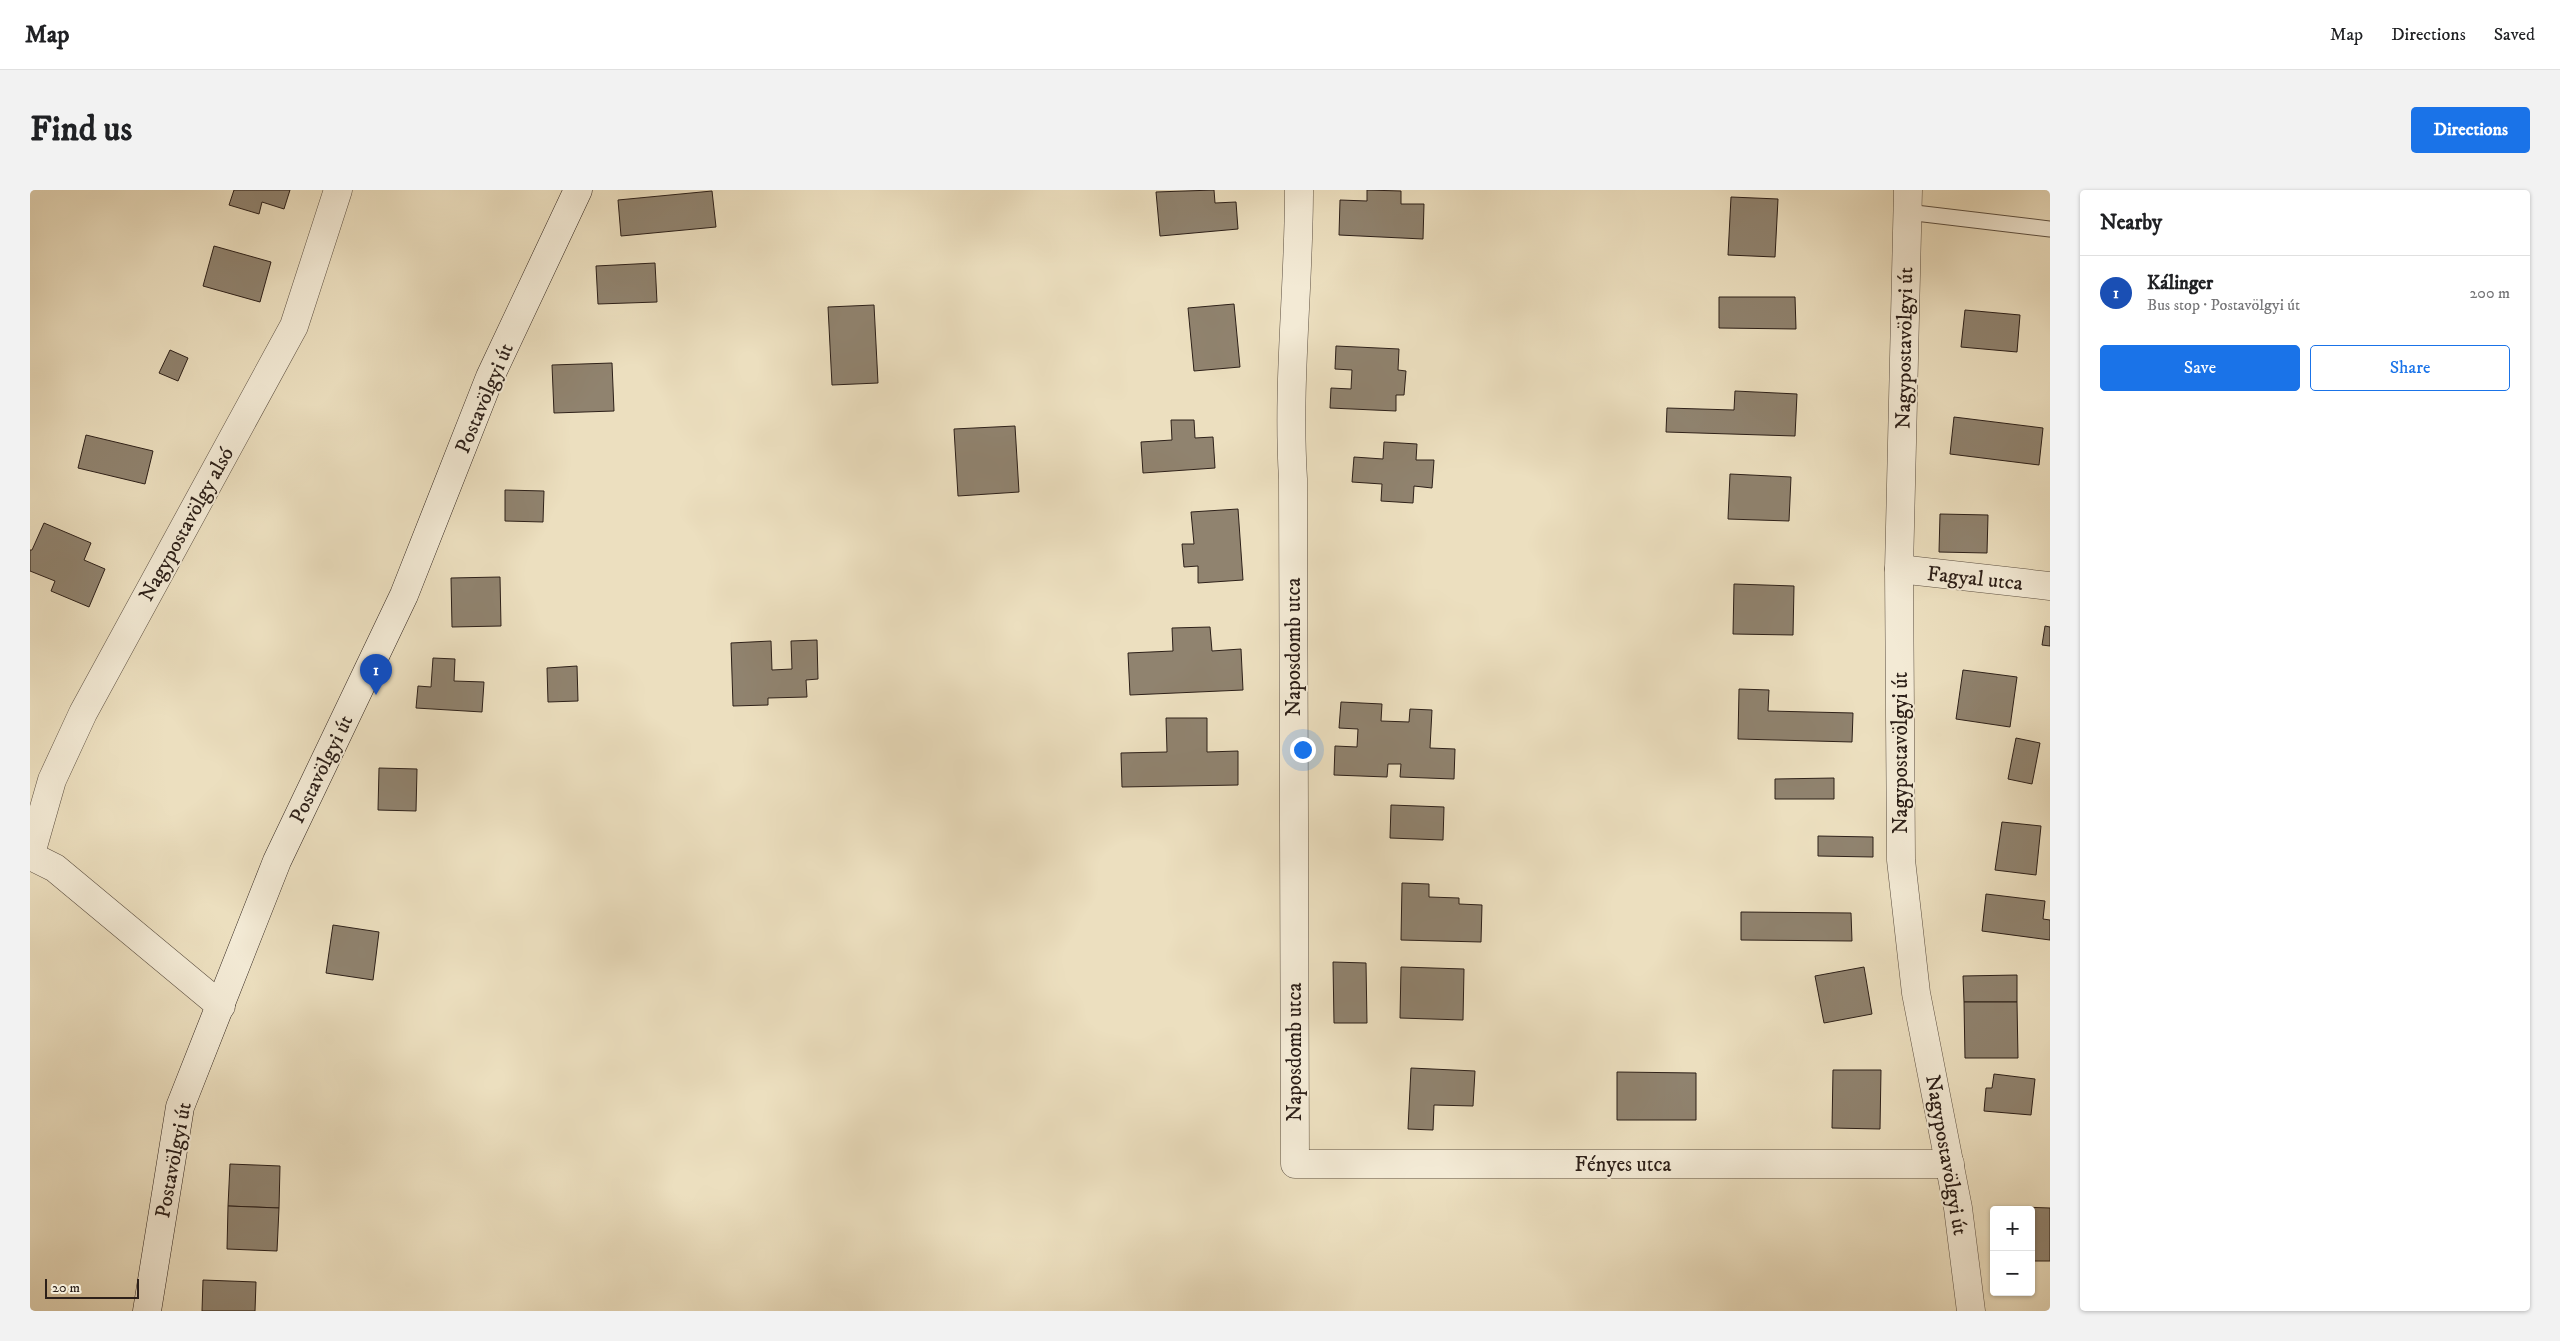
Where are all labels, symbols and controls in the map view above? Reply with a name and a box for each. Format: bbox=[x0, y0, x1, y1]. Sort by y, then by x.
text: Map bbox=[25, 20, 69, 50]
text: Map bbox=[2330, 24, 2363, 46]
text: Directions bbox=[2391, 24, 2466, 46]
text: Saved bbox=[2494, 24, 2535, 46]
button: Directions bbox=[2411, 107, 2530, 153]
text: Find us bbox=[30, 108, 132, 152]
text: Nearby bbox=[2100, 210, 2162, 236]
street label: Nagypostavölgyi út bbox=[1891, 266, 1919, 429]
text: Kálinger bbox=[2147, 272, 2213, 295]
text: 1 bbox=[2113, 283, 2119, 303]
text: 200 m bbox=[2469, 283, 2510, 303]
text: Bus stop · Postavölgyi út bbox=[2147, 295, 2300, 315]
street label: Postavölgyi út bbox=[450, 339, 520, 458]
button: Save bbox=[2100, 345, 2300, 391]
button: Share bbox=[2310, 345, 2510, 391]
street label: Nagypostavölgy alsó bbox=[134, 443, 240, 606]
street label: Fagyal utca bbox=[1926, 561, 2024, 597]
street label: Naposdomb utca bbox=[1281, 577, 1307, 717]
pin: 1 bbox=[360, 654, 392, 695]
street label: Nagypostavölgyi út bbox=[1888, 672, 1914, 834]
street label: Postavölgyi út bbox=[284, 711, 359, 828]
your location bbox=[1290, 737, 1316, 763]
street label: Naposdomb utca bbox=[1282, 982, 1308, 1122]
street label: Nagypostavölgyi út bbox=[1919, 1073, 1973, 1238]
street label: Postavölgyi út bbox=[150, 1100, 198, 1220]
street label: Fényes utca bbox=[1575, 1152, 1672, 1178]
map controls bbox=[1990, 1206, 2035, 1296]
button: + bbox=[1990, 1206, 2035, 1251]
button: − bbox=[1990, 1251, 2035, 1296]
scale bar bbox=[45, 1276, 139, 1299]
text: 20 m bbox=[52, 1279, 80, 1297]

